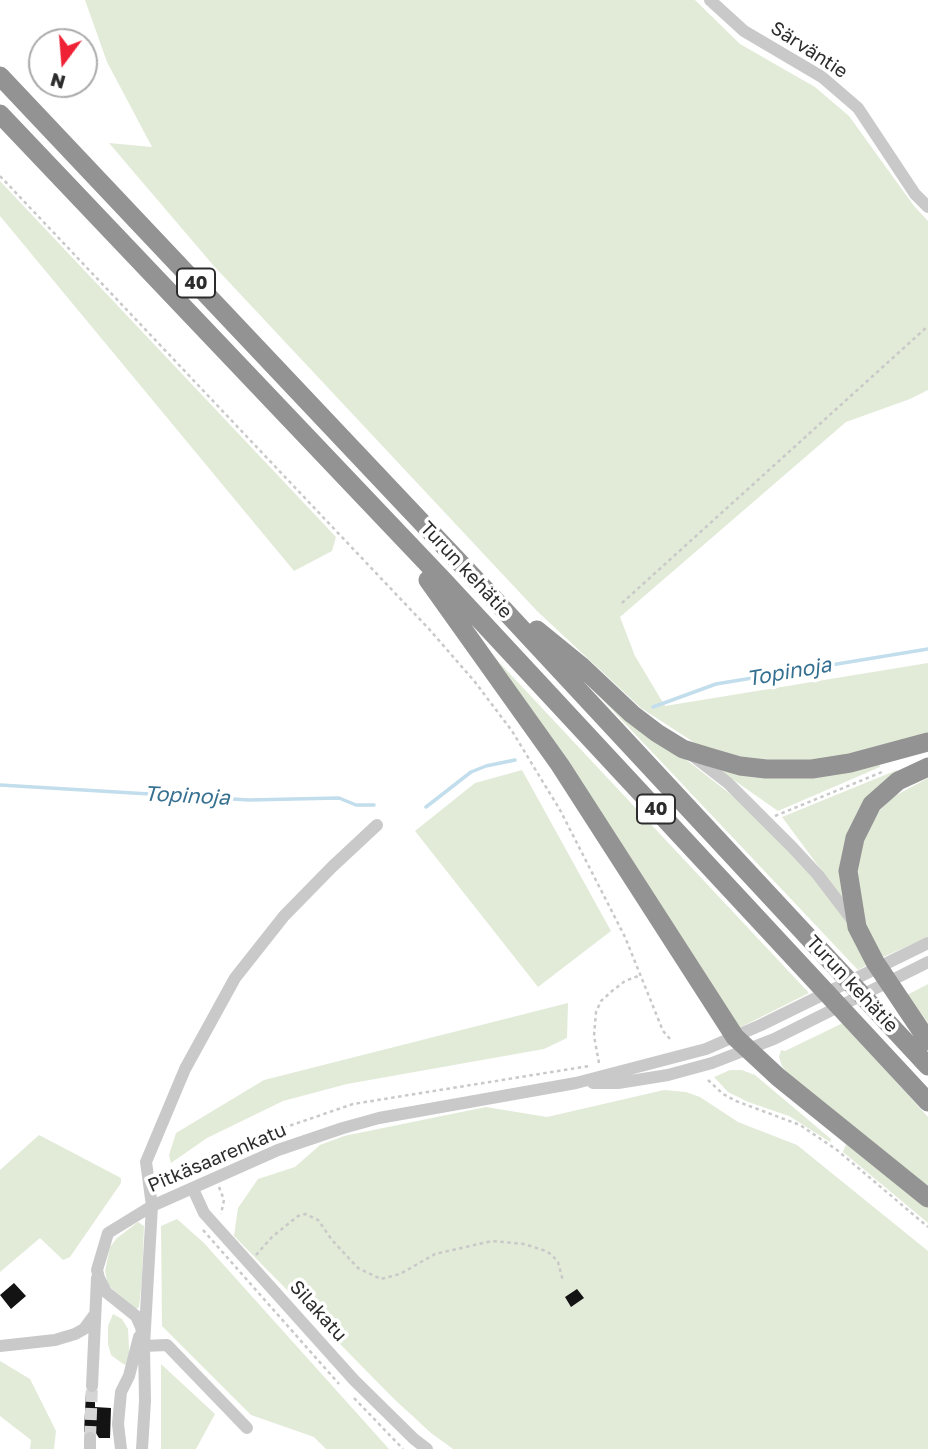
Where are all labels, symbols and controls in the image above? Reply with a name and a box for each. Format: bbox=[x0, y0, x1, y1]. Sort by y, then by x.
street label: Särväntie bbox=[766, 17, 852, 83]
north arrow bbox=[28, 28, 98, 98]
text: N bbox=[48, 69, 68, 95]
road number: 40 bbox=[177, 268, 215, 298]
street label: Turun kehätie bbox=[415, 517, 517, 623]
water label: Topinoja bbox=[745, 652, 833, 692]
water label: Topinoja bbox=[144, 781, 230, 811]
road number: 40 bbox=[637, 794, 675, 824]
street label: Turun kehätie bbox=[801, 931, 903, 1037]
street label: Pitkäsaarenkatu bbox=[144, 1119, 290, 1197]
street label: Silakatu bbox=[285, 1276, 351, 1346]

